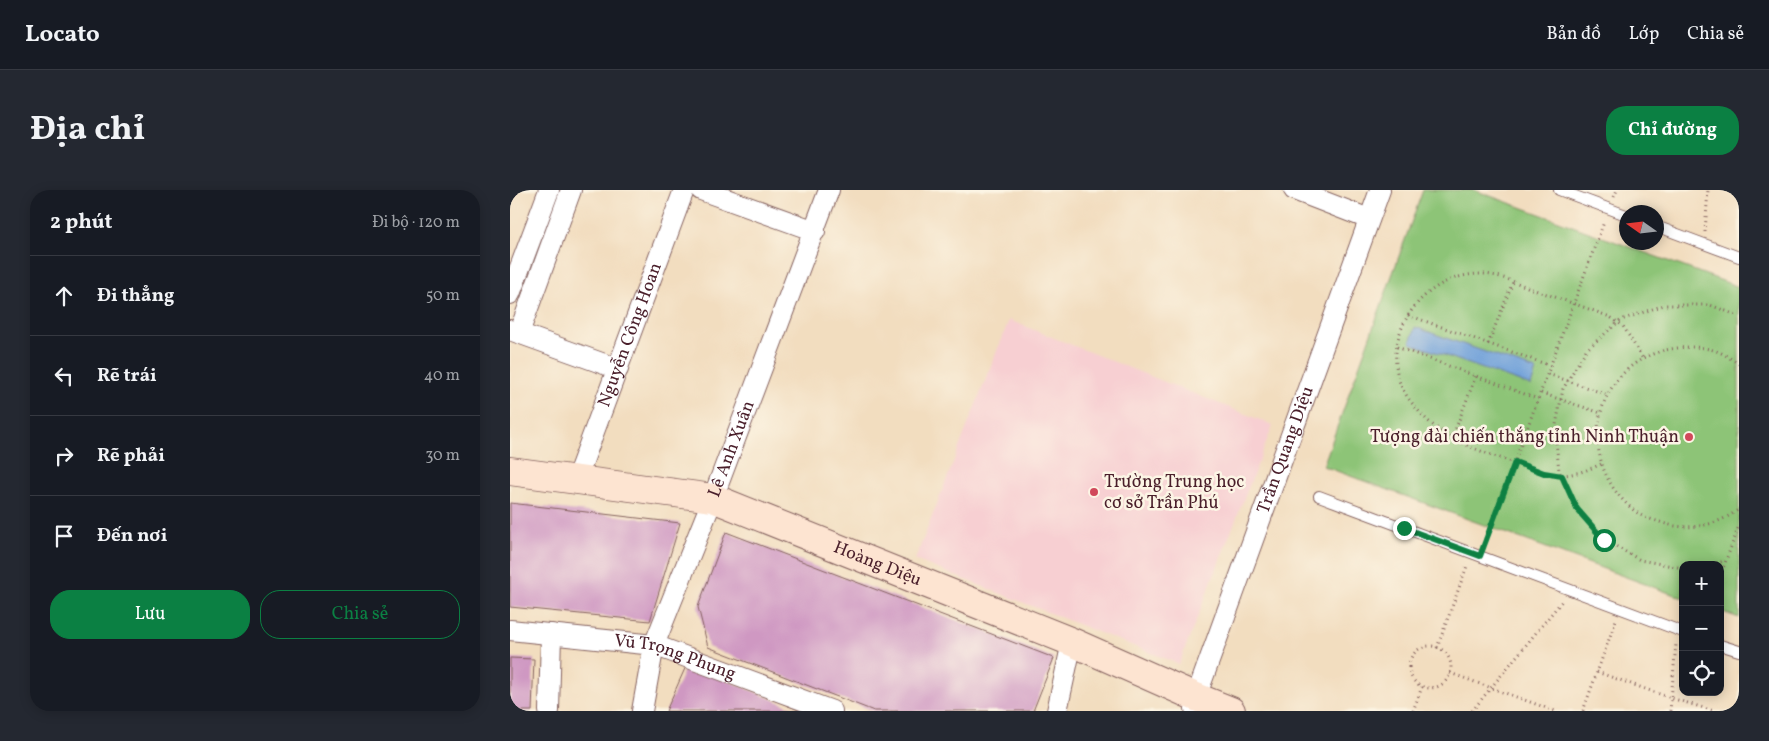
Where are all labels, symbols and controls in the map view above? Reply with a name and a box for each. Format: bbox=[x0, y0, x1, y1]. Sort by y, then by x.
text: Locato bbox=[25, 18, 100, 52]
text: Bản đồ bbox=[1547, 22, 1601, 47]
text: Lớp bbox=[1629, 22, 1659, 47]
text: Chia sẻ bbox=[1687, 22, 1744, 47]
text: Địa chỉ bbox=[30, 106, 145, 154]
button: Chỉ đường bbox=[1606, 106, 1739, 155]
north arrow bbox=[1619, 205, 1664, 250]
text: 2 phút bbox=[50, 208, 112, 237]
text: Đi bộ · 120 m bbox=[372, 212, 460, 234]
street label: Nguyễn Công Hoan bbox=[592, 259, 668, 411]
icon: ahead bbox=[50, 282, 78, 310]
text: Đi thẳng bbox=[97, 283, 174, 309]
text: 50 m bbox=[426, 285, 460, 307]
icon: left bbox=[50, 362, 78, 390]
text: Rẽ trái bbox=[97, 363, 157, 389]
text: 40 m bbox=[424, 365, 460, 387]
street label: Trần Quang Diệu bbox=[1251, 383, 1320, 517]
street label: Lê Anh Xuân bbox=[702, 397, 761, 501]
place label: Tượng đài chiến thắng tỉnh Ninh Thuận bbox=[1370, 425, 1679, 450]
marker: Tượng đài chiến thắng tỉnh Ninh Thuận bbox=[1683, 431, 1695, 443]
icon: right bbox=[50, 442, 78, 470]
text: Rẽ phải bbox=[97, 443, 165, 469]
text: 30 m bbox=[425, 445, 460, 467]
place label: Trường Trung học cơ sở Trần Phú bbox=[1104, 470, 1244, 516]
marker: Trường Trung học cơ sở Trần Phú bbox=[1088, 486, 1100, 498]
route end bbox=[1393, 517, 1416, 540]
icon: arrive bbox=[50, 522, 78, 550]
text: Đến nơi bbox=[97, 523, 167, 549]
route start bbox=[1593, 529, 1616, 552]
street label: Hoàng Diệu bbox=[830, 535, 925, 593]
map controls bbox=[1679, 561, 1724, 696]
button: + bbox=[1679, 561, 1724, 606]
button: Lưu bbox=[50, 590, 250, 639]
button: Chia sẻ bbox=[260, 590, 460, 639]
button: − bbox=[1679, 606, 1724, 651]
street label: Vũ Trọng Phụng bbox=[613, 628, 739, 687]
button: locate bbox=[1679, 651, 1724, 696]

